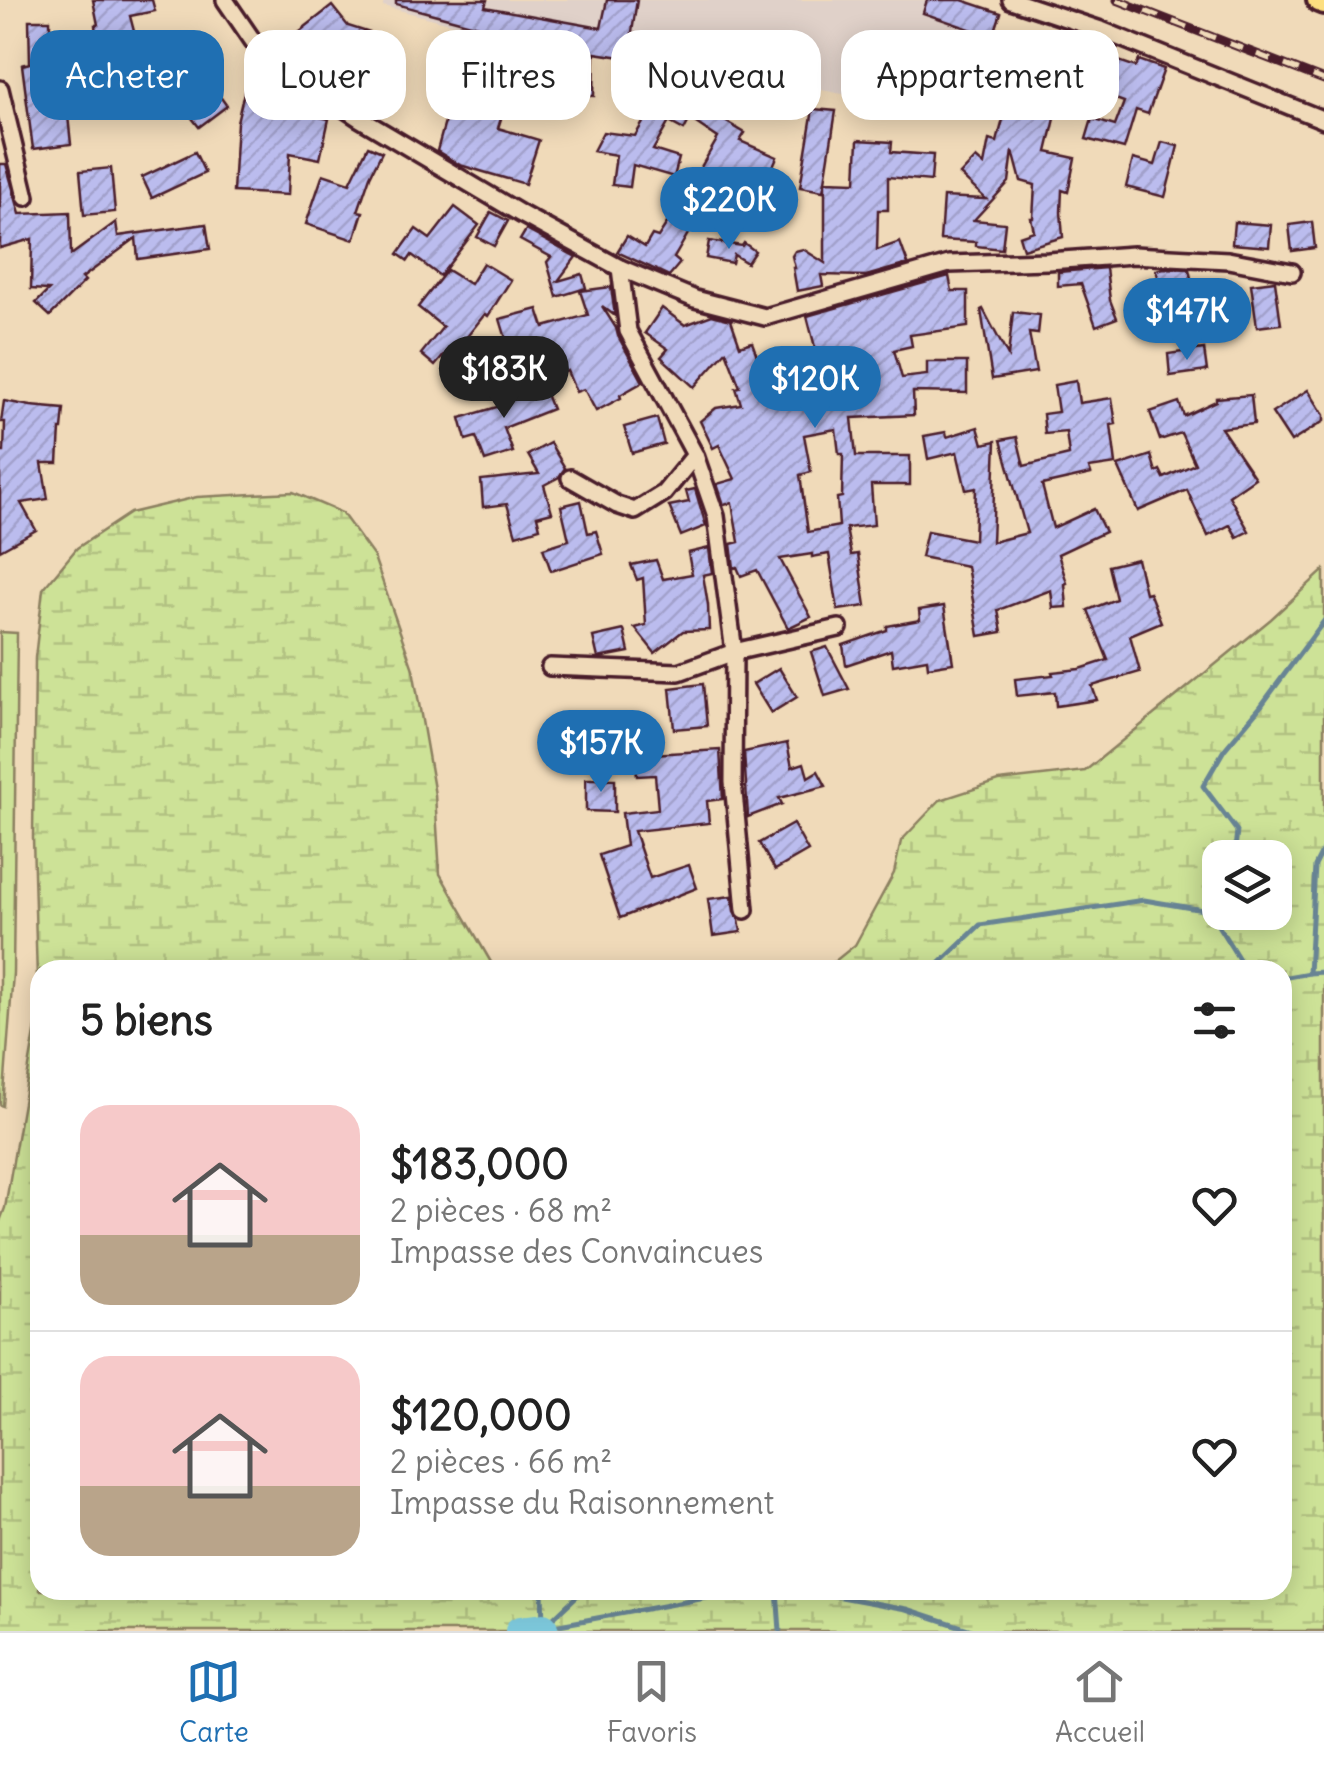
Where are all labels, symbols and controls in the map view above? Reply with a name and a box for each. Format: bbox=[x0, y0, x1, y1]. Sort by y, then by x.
chip: Acheter bbox=[30, 30, 224, 120]
chip: Louer bbox=[244, 30, 406, 120]
chip: Filtres bbox=[426, 30, 591, 120]
chip: Nouveau bbox=[611, 30, 821, 120]
chip: Appartement bbox=[841, 30, 1119, 120]
pin: $220K bbox=[659, 167, 799, 252]
text: $220K bbox=[682, 179, 776, 220]
pin: $147K bbox=[1117, 278, 1257, 363]
text: $147K bbox=[1145, 290, 1229, 331]
pin: $183K bbox=[434, 336, 574, 421]
pin: $120K bbox=[745, 346, 885, 431]
text: $183K bbox=[461, 348, 547, 389]
text: $120K bbox=[771, 358, 859, 399]
pin: $157K bbox=[531, 710, 671, 795]
text: $157K bbox=[559, 722, 643, 763]
map controls bbox=[1202, 840, 1292, 930]
button: layers bbox=[1202, 840, 1292, 930]
icon: filters bbox=[1187, 993, 1242, 1048]
text: 5 biens bbox=[80, 994, 213, 1046]
text: $183,000 bbox=[390, 1138, 569, 1190]
icon: home bbox=[160, 1145, 280, 1265]
icon: heart bbox=[1187, 1178, 1242, 1233]
text: 2 pièces · 68 m² bbox=[390, 1190, 612, 1231]
text: Impasse des Convaincues bbox=[390, 1231, 763, 1272]
text: $120,000 bbox=[390, 1389, 572, 1441]
icon: home bbox=[160, 1396, 280, 1516]
icon: heart bbox=[1187, 1429, 1242, 1484]
text: 2 pièces · 66 m² bbox=[390, 1441, 612, 1482]
text: Impasse du Raisonnement bbox=[390, 1482, 774, 1523]
tab: Carte bbox=[179, 1654, 249, 1750]
tab: Favoris bbox=[607, 1654, 697, 1750]
tab: Accueil bbox=[1055, 1654, 1145, 1750]

